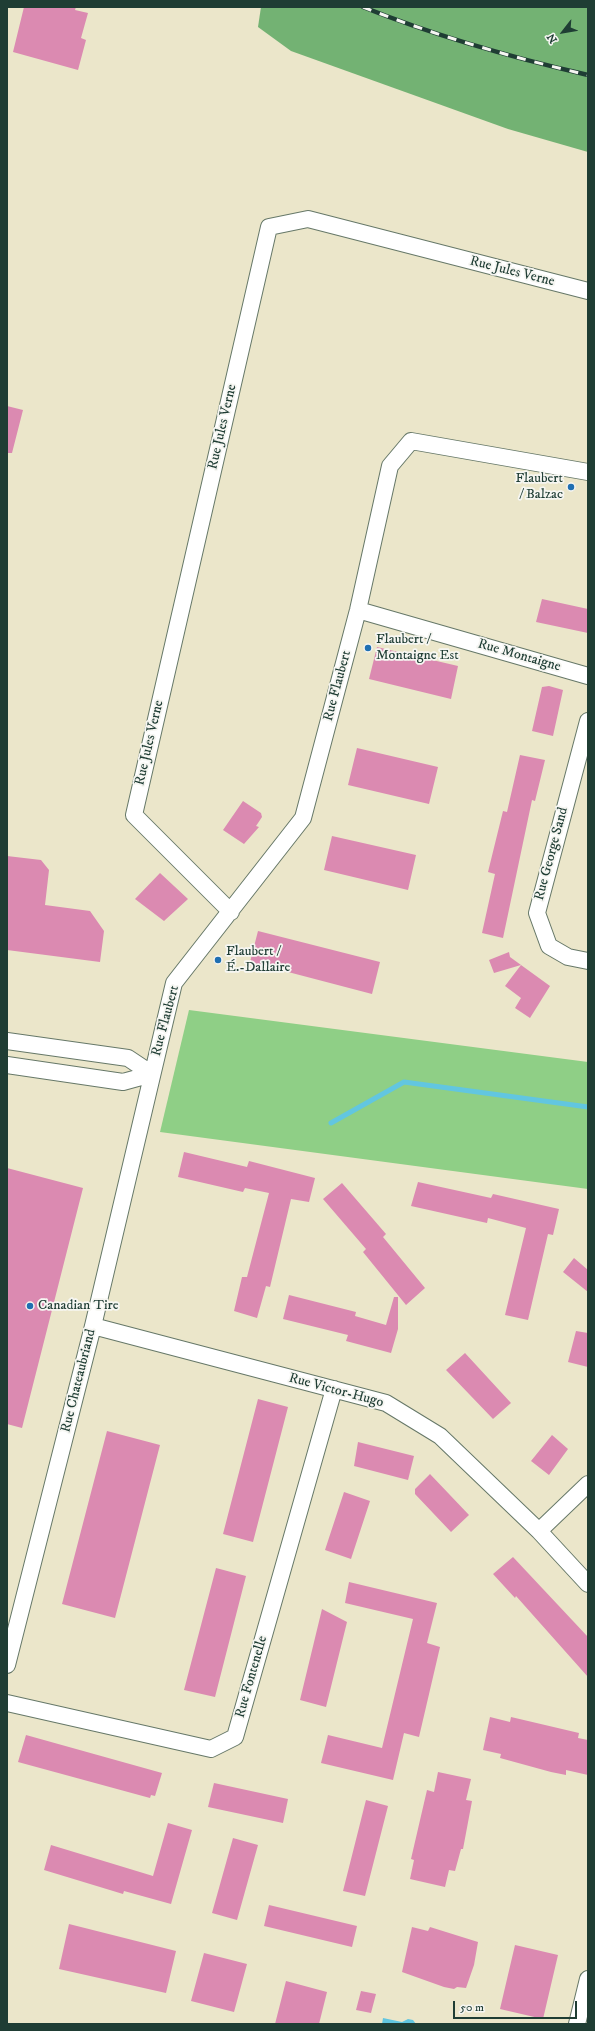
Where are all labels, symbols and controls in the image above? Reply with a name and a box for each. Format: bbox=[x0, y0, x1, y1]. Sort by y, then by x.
north arrow bbox=[543, 12, 583, 52]
text: N bbox=[544, 31, 561, 46]
street label: Rue Jules Verne bbox=[468, 253, 556, 291]
street label: Rue Jules Verne bbox=[205, 383, 241, 471]
place label: Flaubert / Balzac bbox=[515, 471, 563, 504]
marker: Flaubert / Balzac bbox=[566, 482, 576, 492]
place label: Flaubert / Montaigne Est bbox=[376, 632, 459, 664]
street label: Rue Montaigne bbox=[476, 636, 562, 676]
marker: Flaubert / Montaigne Est bbox=[363, 643, 373, 653]
street label: Rue Flaubert bbox=[321, 649, 355, 723]
street label: Rue Jules Verne bbox=[132, 699, 168, 787]
street label: Rue George Sand bbox=[532, 806, 572, 902]
place label: Flaubert / É.-Dallaire bbox=[226, 944, 290, 976]
marker: Flaubert / É.-Dallaire bbox=[213, 955, 223, 965]
street label: Rue Flaubert bbox=[149, 984, 183, 1058]
place label: Canadian Tire bbox=[38, 1298, 119, 1314]
marker: Canadian Tire bbox=[25, 1301, 35, 1311]
street label: Rue Chateaubriand bbox=[58, 1328, 100, 1434]
street label: Rue Victor-Hugo bbox=[287, 1370, 385, 1412]
street label: Rue Fontenelle bbox=[232, 1634, 272, 1720]
scale bar bbox=[455, 1993, 579, 2019]
text: 50 m bbox=[460, 2000, 484, 2015]

